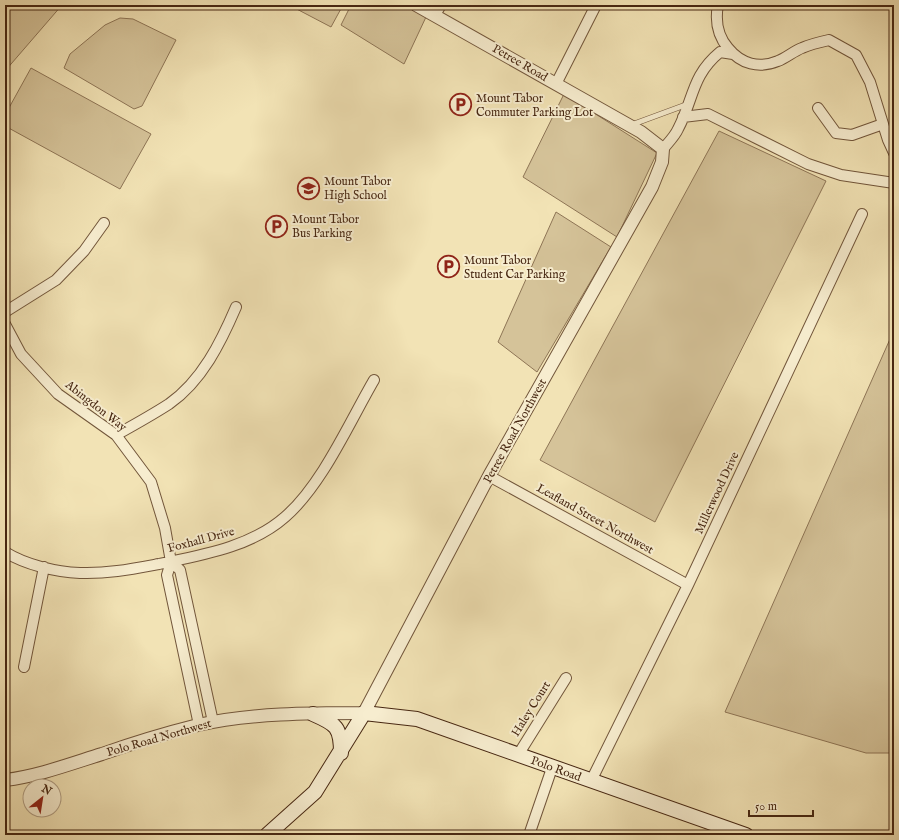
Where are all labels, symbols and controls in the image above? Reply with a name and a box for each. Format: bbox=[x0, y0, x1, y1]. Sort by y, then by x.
street label: Petree Road bbox=[490, 41, 551, 85]
place label: Mount Tabor Commuter Parking Lot bbox=[476, 91, 593, 120]
parking icon: Mount Tabor Commuter Parking Lot bbox=[447, 92, 473, 118]
place label: Mount Tabor High School bbox=[324, 174, 392, 203]
school or university icon: Mount Tabor High School bbox=[295, 175, 321, 201]
place label: Mount Tabor Bus Parking bbox=[292, 212, 360, 241]
parking icon: Mount Tabor Bus Parking bbox=[263, 213, 289, 239]
place label: Mount Tabor Student Car Parking bbox=[464, 253, 566, 282]
parking icon: Mount Tabor Student Car Parking bbox=[436, 254, 462, 280]
street label: Petree Road Northwest bbox=[480, 376, 550, 486]
street label: Abingdon Way bbox=[61, 377, 130, 435]
street label: Millerwood Drive bbox=[691, 449, 743, 536]
street label: Leafland Street Northwest bbox=[534, 481, 656, 557]
street label: Foxhall Drive bbox=[166, 524, 236, 556]
street label: Haley Court bbox=[508, 679, 554, 739]
street label: Polo Road Northwest bbox=[105, 716, 213, 760]
street label: Polo Road bbox=[529, 753, 584, 785]
north arrow bbox=[22, 778, 62, 818]
text: N bbox=[38, 781, 55, 799]
scale bar bbox=[749, 792, 813, 818]
text: 50 m bbox=[755, 799, 777, 814]

